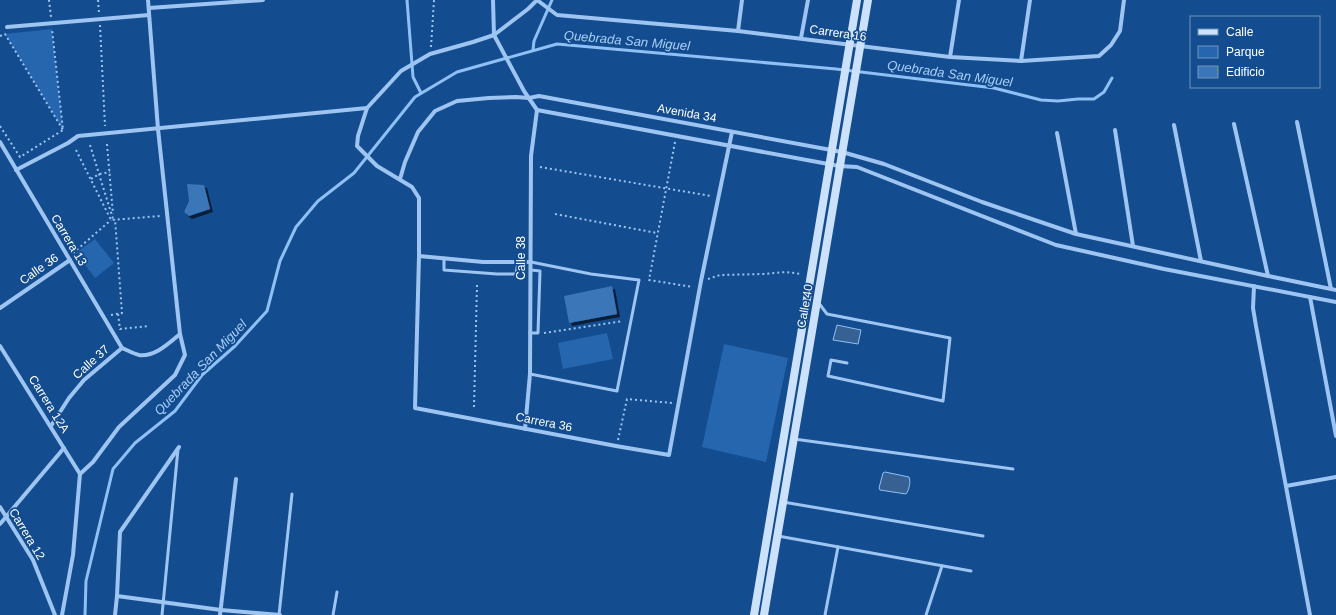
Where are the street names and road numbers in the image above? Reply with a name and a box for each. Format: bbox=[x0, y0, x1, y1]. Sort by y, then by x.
street label: Carrera 16 bbox=[809, 22, 868, 44]
street label: Avenida 34 bbox=[656, 101, 718, 125]
street label: Carrera 13 bbox=[48, 212, 90, 268]
street label: Calle 38 bbox=[514, 236, 528, 280]
street label: Calle 36 bbox=[17, 250, 61, 287]
street label: Calle 40 bbox=[794, 283, 816, 329]
street label: Calle 37 bbox=[70, 342, 112, 382]
street label: Carrera 12A bbox=[26, 373, 72, 435]
street label: Carrera 36 bbox=[515, 410, 574, 434]
street label: Carrera 12 bbox=[6, 506, 48, 562]

